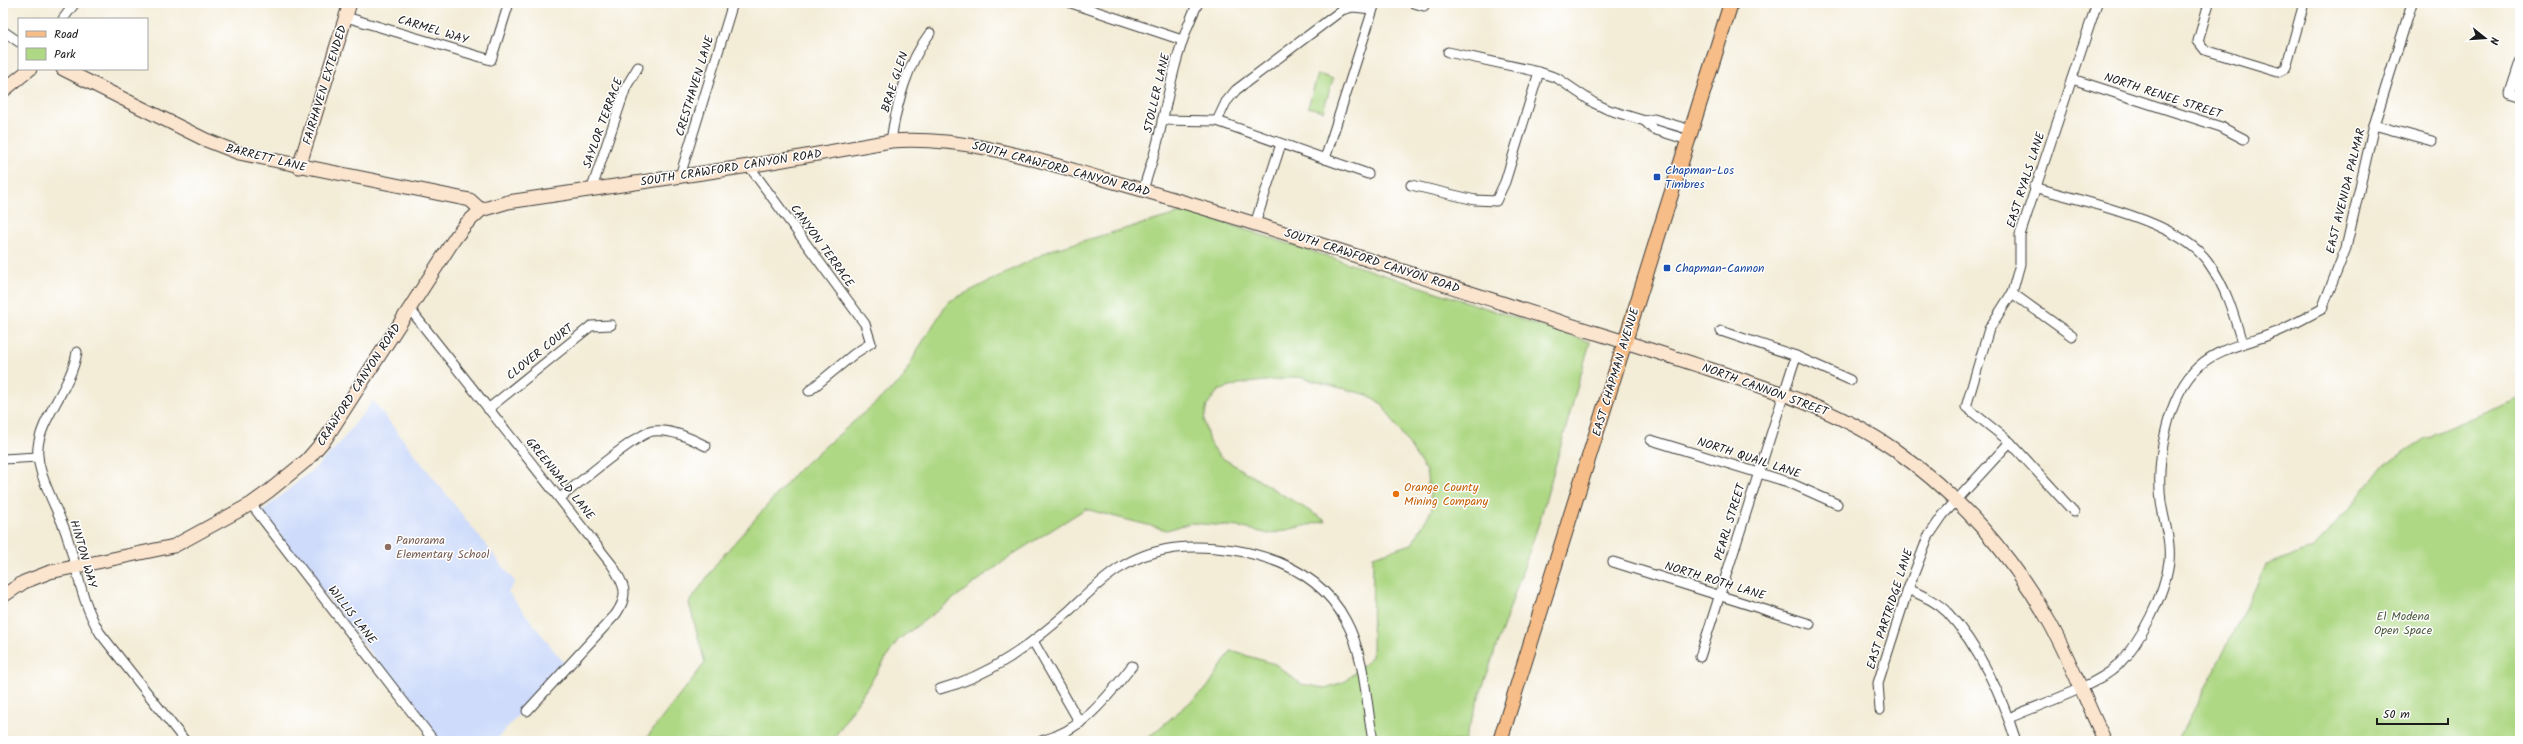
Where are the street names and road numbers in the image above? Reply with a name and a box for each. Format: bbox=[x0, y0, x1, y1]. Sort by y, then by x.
street label: CARMEL WAY bbox=[395, 10, 472, 50]
street label: FAIRHAVEN EXTENDED bbox=[298, 22, 352, 147]
street label: CRESTHAVEN LANE bbox=[671, 32, 720, 139]
street label: BRAE GLEN bbox=[876, 49, 914, 115]
street label: STOLLER LANE bbox=[1139, 50, 1176, 135]
street label: NORTH RENEE STREET bbox=[2102, 68, 2226, 125]
street label: SAYLOR TERRACE bbox=[578, 74, 629, 171]
street label: EAST AVENIDA PALMAR bbox=[2321, 126, 2371, 256]
street label: EAST RYALS LANE bbox=[2002, 129, 2051, 230]
street label: SOUTH CRAWFORD CANYON ROAD bbox=[970, 136, 1152, 202]
street label: BARRETT LANE bbox=[224, 139, 309, 177]
street label: SOUTH CRAWFORD CANYON ROAD bbox=[639, 144, 823, 192]
street label: CANYON TERRACE bbox=[785, 200, 859, 292]
street label: SOUTH CRAWFORD CANYON ROAD bbox=[1282, 224, 1462, 298]
street label: EAST CHAPMAN AVENUE bbox=[1587, 304, 1645, 439]
street label: CLOVER COURT bbox=[502, 318, 579, 385]
street label: CRAWFORD CANYON ROAD bbox=[312, 320, 406, 450]
street label: NORTH CANNON STREET bbox=[1699, 358, 1832, 422]
street label: NORTH QUAIL LANE bbox=[1695, 432, 1804, 484]
street label: GREENWALD LANE bbox=[521, 434, 600, 525]
street label: PEARL STREET bbox=[1709, 480, 1751, 563]
street label: HINTON WAY bbox=[64, 518, 102, 591]
street label: EAST PARTRIDGE LANE bbox=[1862, 545, 1919, 672]
street label: NORTH ROTH LANE bbox=[1662, 557, 1769, 606]
street label: WILLIS LANE bbox=[323, 582, 382, 649]

